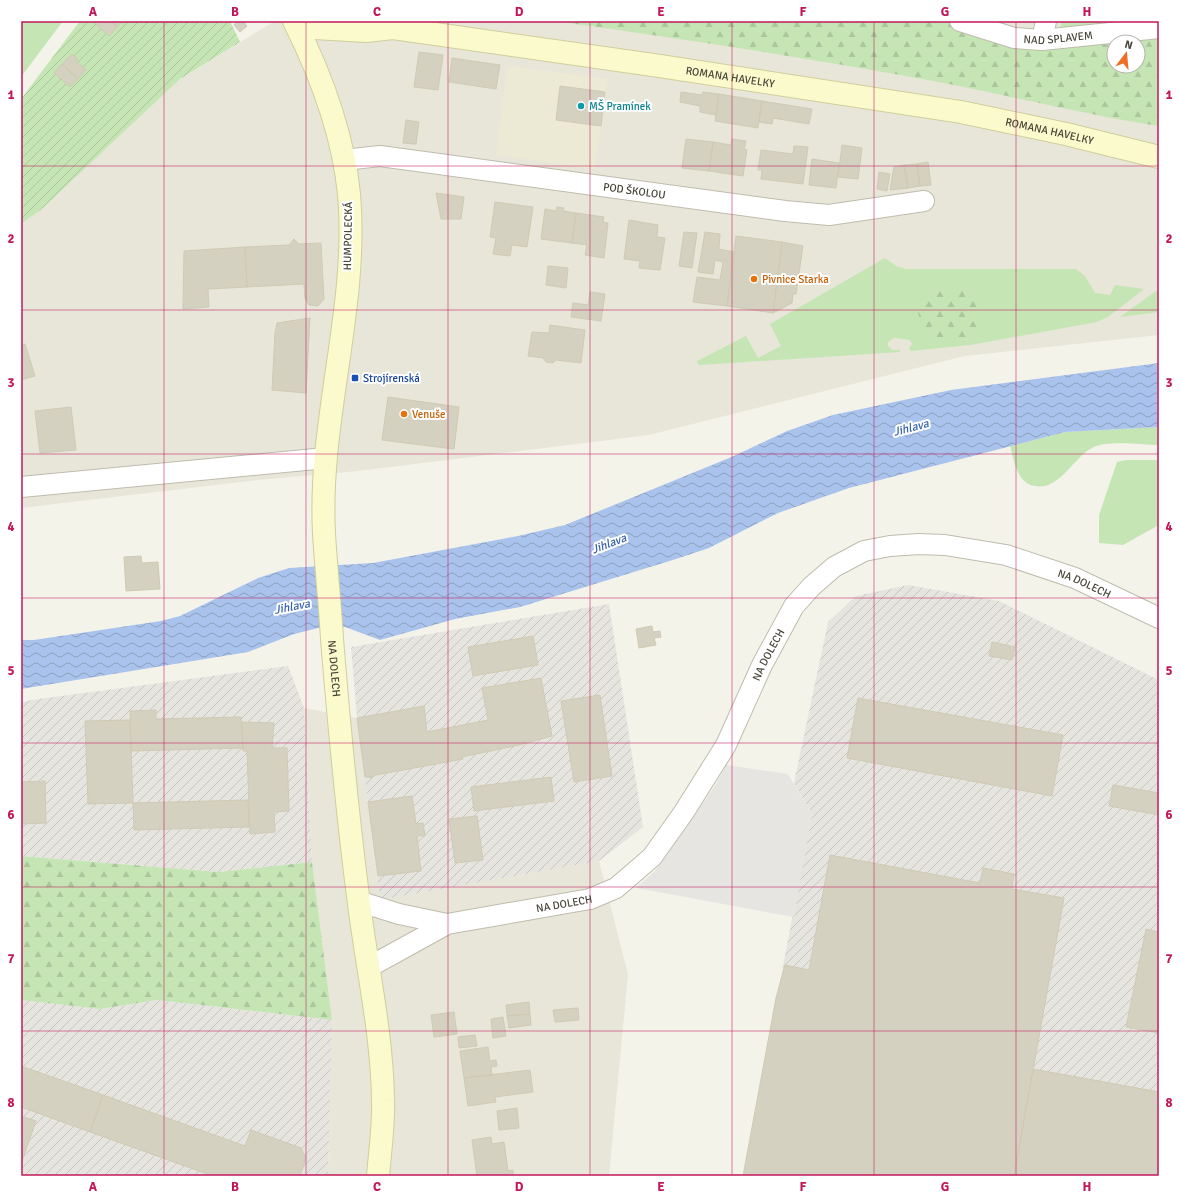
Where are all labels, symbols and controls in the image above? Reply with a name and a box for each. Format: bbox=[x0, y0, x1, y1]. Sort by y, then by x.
text: A bbox=[89, 4, 98, 20]
text: B bbox=[231, 4, 239, 20]
text: C bbox=[373, 4, 381, 20]
text: D bbox=[515, 4, 524, 20]
text: E bbox=[657, 4, 665, 20]
text: F bbox=[800, 4, 807, 20]
text: G bbox=[941, 4, 949, 20]
text: H bbox=[1083, 4, 1091, 20]
street label: NAD SPLAVEM bbox=[1023, 28, 1094, 47]
north arrow bbox=[1106, 34, 1146, 74]
text: N bbox=[1123, 38, 1134, 52]
street label: ROMANA HAVELKY bbox=[685, 64, 776, 90]
text: 1 bbox=[7, 87, 15, 103]
text: 1 bbox=[1165, 87, 1173, 103]
place label: MŠ Pramínek bbox=[589, 99, 651, 113]
marker: MŠ Pramínek bbox=[576, 101, 586, 111]
street label: ROMANA HAVELKY bbox=[1004, 115, 1095, 147]
street label: POD ŠKOLOU bbox=[602, 180, 667, 201]
street label: HUMPOLECKÁ bbox=[340, 201, 355, 271]
text: 2 bbox=[7, 231, 15, 247]
text: 2 bbox=[1165, 231, 1173, 247]
place label: Pivnice Starka bbox=[762, 273, 829, 286]
marker: Pivnice Starka bbox=[749, 274, 759, 284]
place label: Strojírenská bbox=[363, 372, 420, 385]
marker: Strojírenská bbox=[350, 373, 360, 383]
text: 3 bbox=[7, 375, 15, 391]
text: 3 bbox=[1165, 375, 1173, 391]
place label: Venuše bbox=[412, 408, 446, 421]
marker: Venuše bbox=[399, 409, 409, 419]
water label: Jihlava bbox=[892, 416, 931, 440]
text: 4 bbox=[7, 519, 15, 535]
text: 4 bbox=[1165, 519, 1173, 535]
water label: Jihlava bbox=[589, 530, 629, 557]
street label: NA DOLECH bbox=[1056, 566, 1113, 601]
water label: Jihlava bbox=[273, 596, 312, 618]
street label: NA DOLECH bbox=[749, 626, 787, 683]
street label: NA DOLECH bbox=[326, 640, 343, 697]
text: 5 bbox=[7, 663, 15, 679]
text: 5 bbox=[1165, 663, 1173, 679]
text: 6 bbox=[7, 807, 15, 823]
text: 6 bbox=[1165, 807, 1173, 823]
street label: NA DOLECH bbox=[535, 892, 593, 915]
text: 7 bbox=[7, 951, 15, 967]
text: 7 bbox=[1165, 951, 1173, 967]
text: 8 bbox=[7, 1095, 15, 1111]
text: 8 bbox=[1165, 1095, 1173, 1111]
text: A bbox=[89, 1179, 98, 1195]
text: B bbox=[231, 1179, 239, 1195]
text: C bbox=[373, 1179, 381, 1195]
text: D bbox=[515, 1179, 524, 1195]
text: E bbox=[657, 1179, 665, 1195]
text: F bbox=[800, 1179, 807, 1195]
text: G bbox=[941, 1179, 949, 1195]
text: H bbox=[1083, 1179, 1091, 1195]

